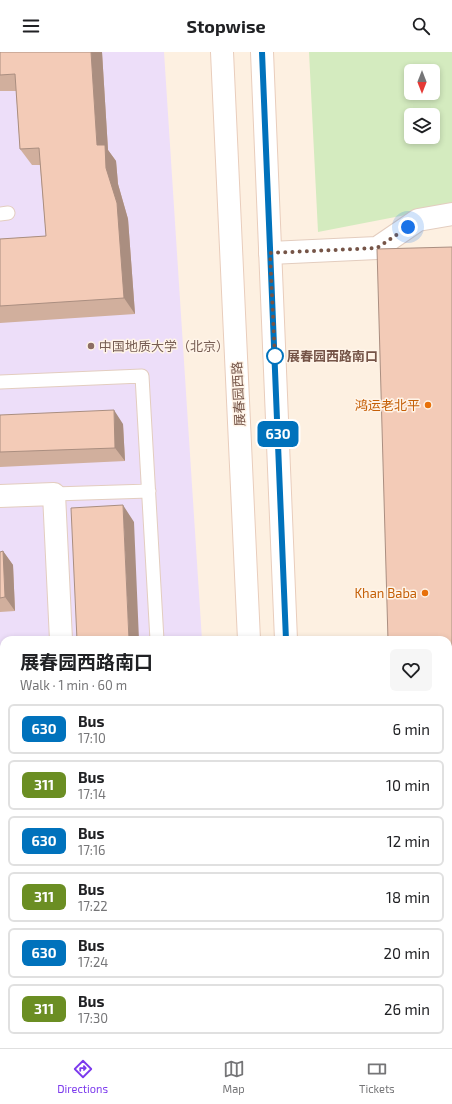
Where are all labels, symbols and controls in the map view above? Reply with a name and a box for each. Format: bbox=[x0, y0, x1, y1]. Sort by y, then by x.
icon: menu bbox=[20, 15, 42, 37]
text: Stopwise bbox=[186, 15, 266, 37]
icon: search bbox=[410, 15, 432, 37]
north arrow bbox=[404, 64, 440, 100]
map controls bbox=[404, 64, 440, 144]
button: layers bbox=[404, 108, 440, 144]
your location bbox=[398, 217, 418, 237]
place label: 中国地质大学（北京） bbox=[99, 338, 229, 354]
marker: 中国地质大学（北京） bbox=[86, 341, 96, 351]
marker: 展春园西路南口 bbox=[266, 347, 284, 365]
place label: 展春园西路南口 bbox=[287, 348, 378, 364]
street label: 展春园西路 bbox=[228, 361, 248, 427]
place label: 鸿运老北平 bbox=[355, 397, 420, 413]
marker: 鸿运老北平 bbox=[423, 400, 433, 410]
line badge: 630 bbox=[255, 421, 301, 447]
text: 630 bbox=[265, 425, 291, 442]
place label: Khan Baba bbox=[354, 585, 417, 601]
marker: Khan Baba bbox=[420, 588, 430, 598]
button: heart bbox=[390, 649, 432, 691]
text: 展春园西路南口 bbox=[20, 650, 153, 673]
text: Walk · 1 min · 60 m bbox=[20, 677, 127, 693]
text: Bus bbox=[78, 712, 104, 730]
text: 630 bbox=[31, 720, 57, 737]
text: 6 min bbox=[392, 720, 430, 738]
text: 17:10 bbox=[78, 730, 106, 746]
text: Bus bbox=[78, 768, 104, 786]
text: 311 bbox=[34, 776, 54, 793]
text: 10 min bbox=[386, 776, 430, 794]
text: 17:14 bbox=[78, 786, 106, 802]
text: Bus bbox=[78, 824, 104, 842]
text: 630 bbox=[31, 832, 57, 849]
text: 12 min bbox=[387, 832, 430, 850]
text: 17:16 bbox=[78, 842, 106, 858]
text: Bus bbox=[78, 880, 104, 898]
text: 311 bbox=[34, 888, 54, 905]
text: 18 min bbox=[386, 888, 430, 906]
text: 17:22 bbox=[78, 898, 108, 914]
text: Bus bbox=[78, 936, 104, 954]
text: 630 bbox=[31, 944, 57, 961]
text: 20 min bbox=[384, 944, 430, 962]
text: 17:24 bbox=[78, 954, 108, 970]
text: Bus bbox=[78, 992, 104, 1010]
text: 311 bbox=[34, 1000, 54, 1017]
text: 26 min bbox=[384, 1000, 430, 1018]
text: 17:30 bbox=[78, 1010, 108, 1026]
tab: Directions bbox=[57, 1058, 108, 1095]
tab: Map bbox=[223, 1058, 245, 1095]
tab: Tickets bbox=[359, 1058, 395, 1095]

